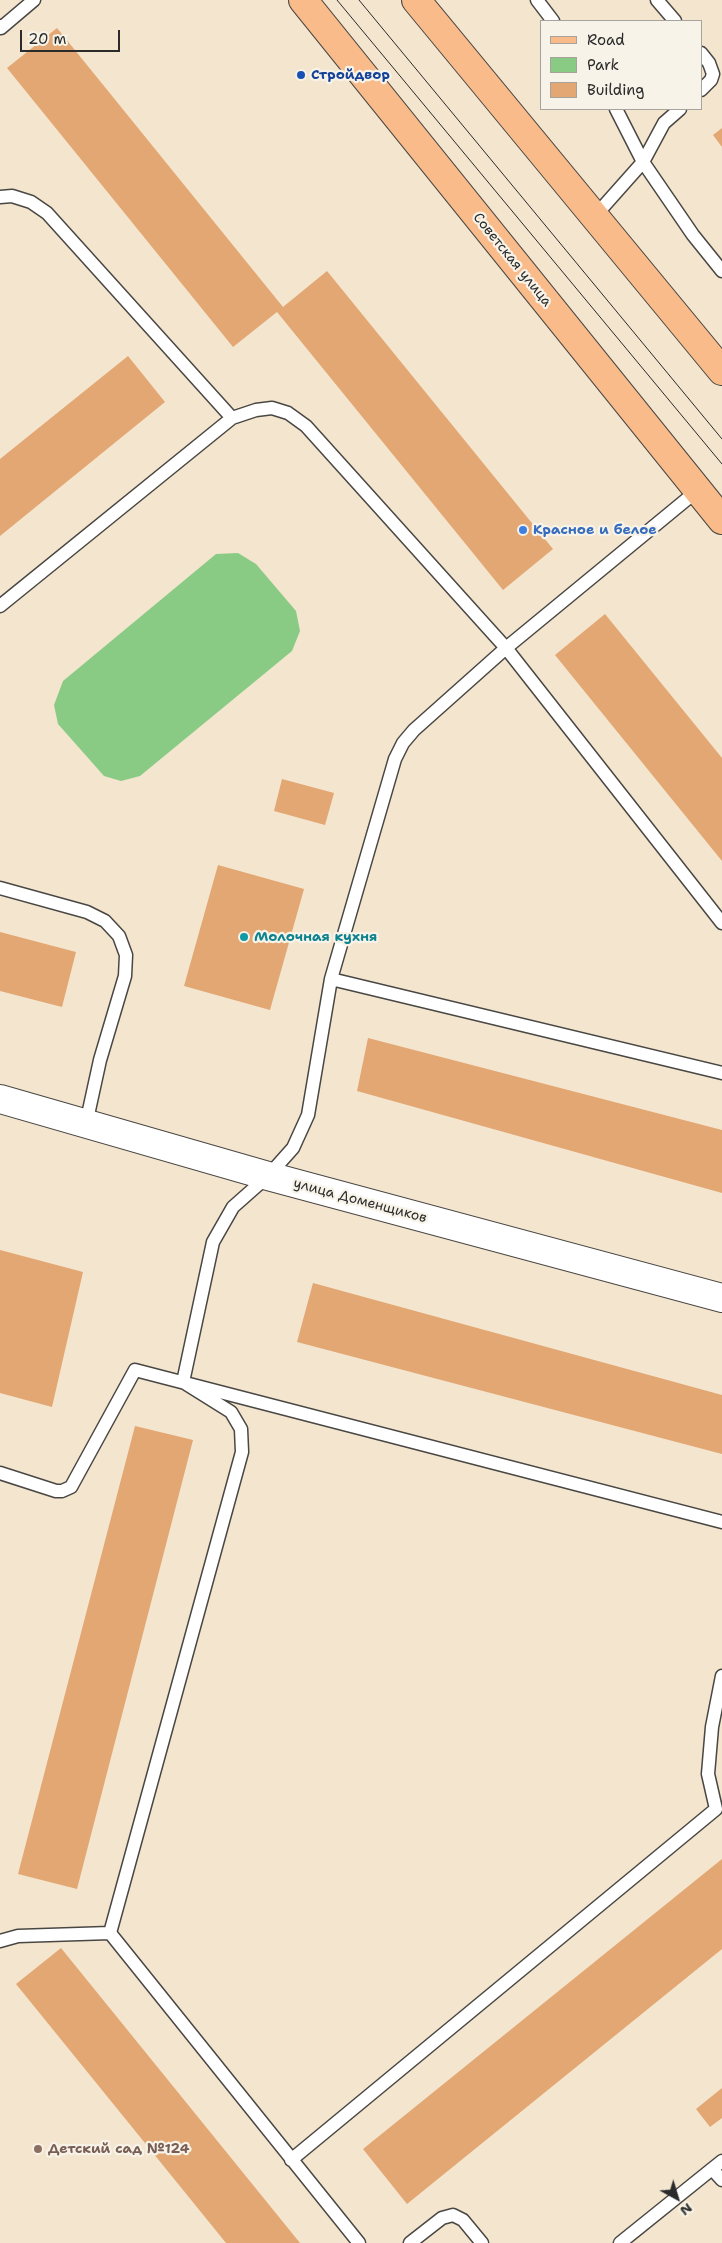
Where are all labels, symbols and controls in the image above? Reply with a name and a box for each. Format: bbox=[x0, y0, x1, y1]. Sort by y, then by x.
scale bar bbox=[22, 20, 122, 52]
legend bbox=[540, 20, 702, 110]
text: 20 m bbox=[28, 29, 67, 49]
text: Road bbox=[587, 30, 625, 50]
text: Park bbox=[587, 55, 619, 75]
place label: Стройдвор bbox=[311, 67, 390, 83]
marker: Стройдвор bbox=[295, 69, 307, 81]
text: Building bbox=[587, 80, 644, 100]
street label: Советская улица bbox=[469, 210, 555, 310]
place label: Красное и белое bbox=[533, 522, 657, 538]
marker: Красное и белое bbox=[517, 524, 529, 536]
place label: Молочная кухня bbox=[254, 929, 377, 945]
marker: Молочная кухня bbox=[238, 931, 250, 943]
street label: улица Доменщиков bbox=[291, 1175, 429, 1227]
place label: Детский сад №124 bbox=[48, 2141, 189, 2157]
marker: Детский сад №124 bbox=[32, 2143, 44, 2155]
north arrow bbox=[652, 2173, 702, 2223]
text: N bbox=[676, 2199, 696, 2220]

